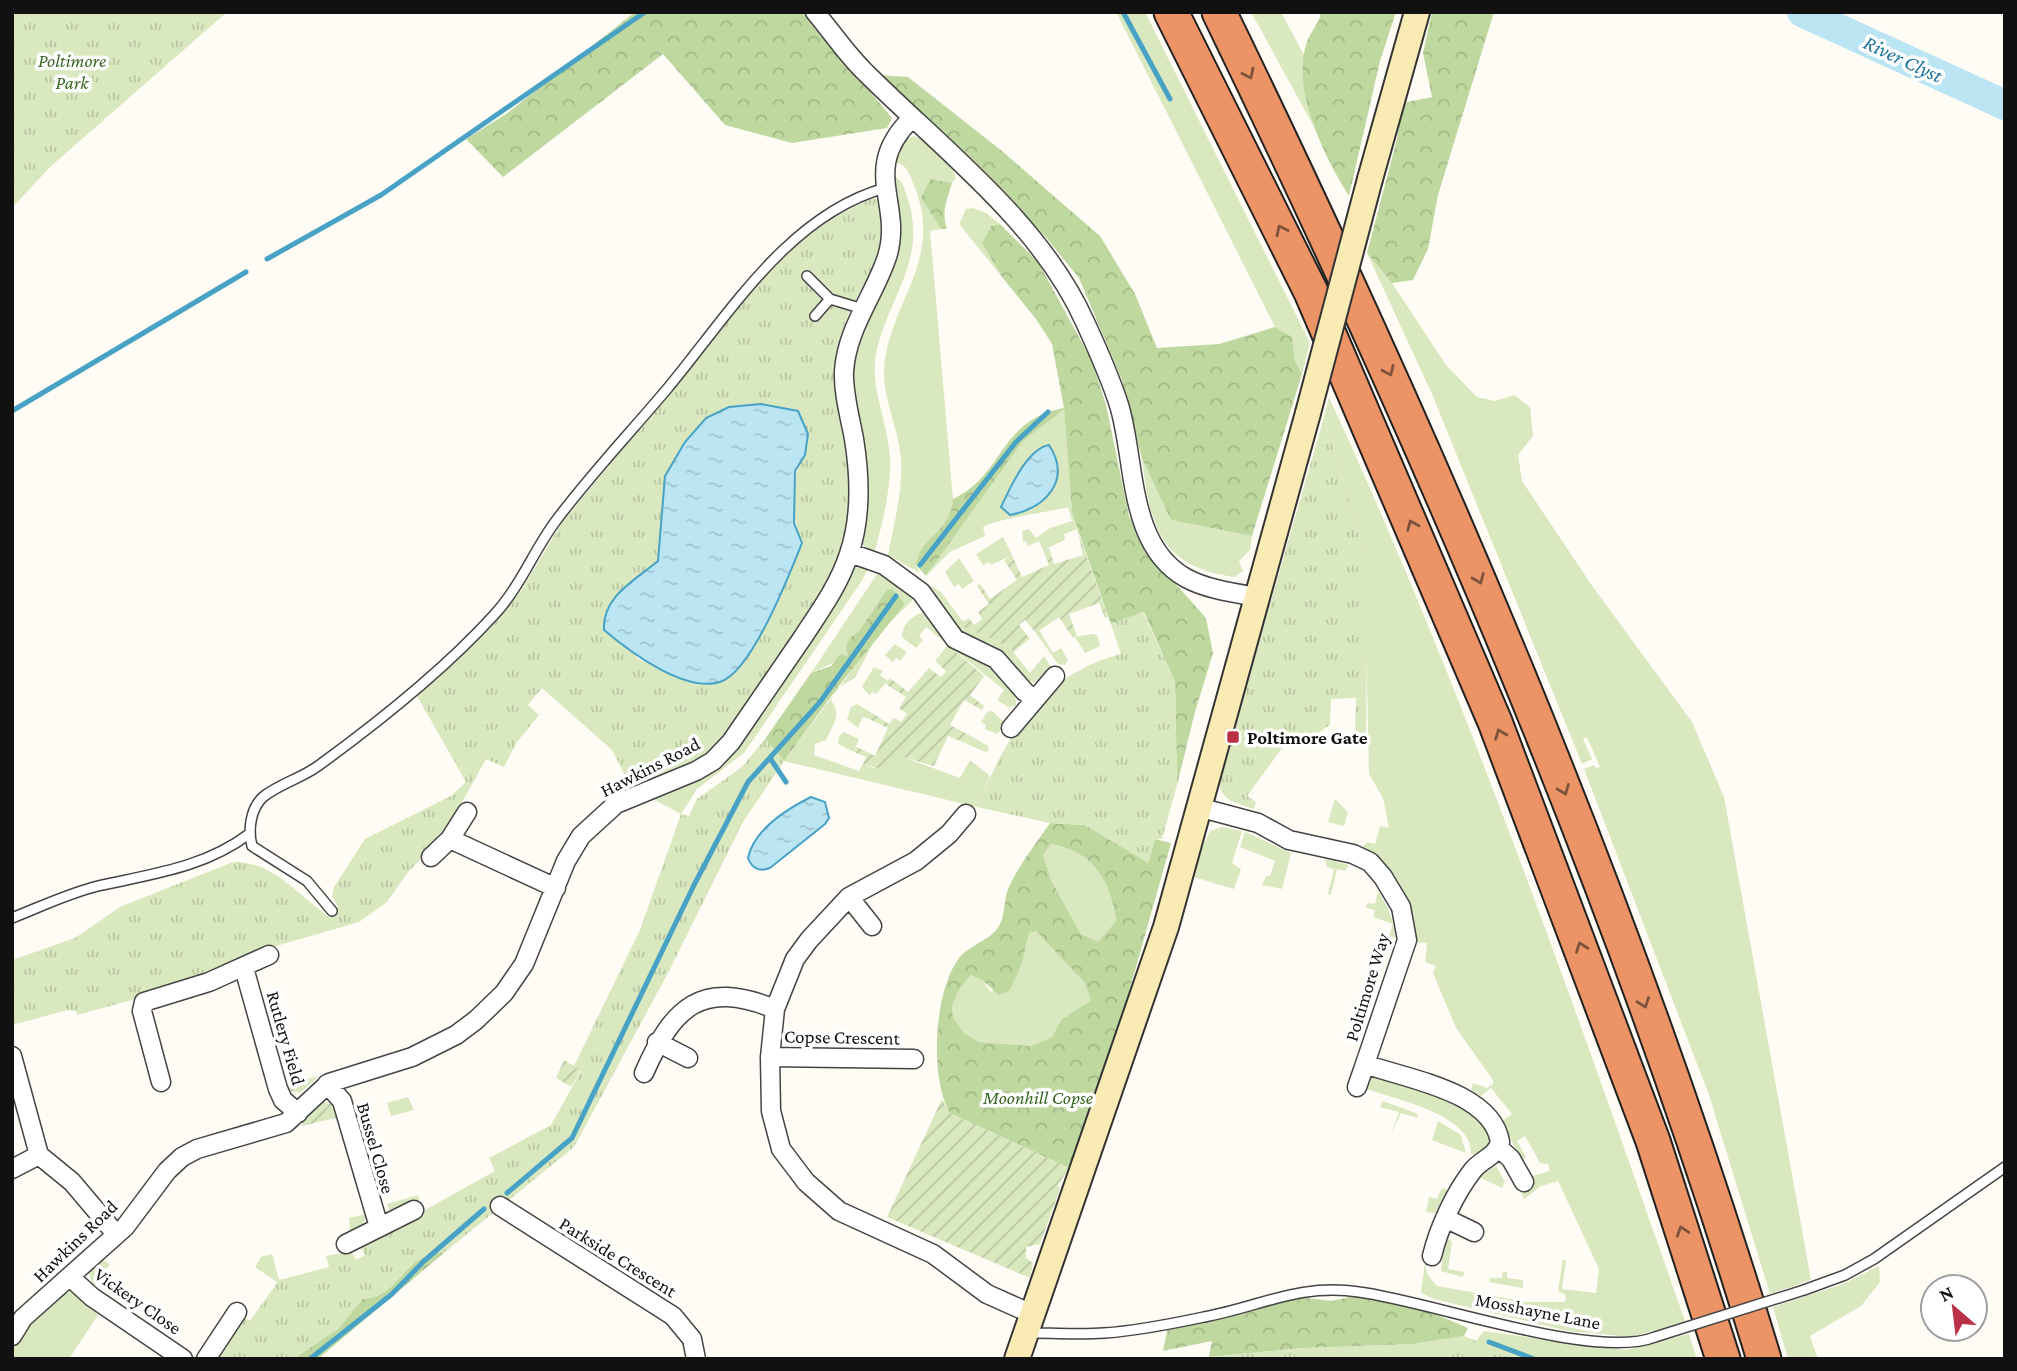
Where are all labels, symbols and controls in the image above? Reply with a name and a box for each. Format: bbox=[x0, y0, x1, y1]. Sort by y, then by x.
water label: River Clyst bbox=[1860, 30, 1947, 88]
park label: Poltimore Park bbox=[38, 50, 106, 93]
one-way arrow bbox=[1241, 67, 1255, 79]
one-way arrow bbox=[1276, 225, 1290, 237]
one-way arrow bbox=[1381, 363, 1395, 376]
one-way arrow bbox=[1407, 519, 1421, 531]
one-way arrow bbox=[1471, 573, 1485, 585]
place label: Poltimore Gate bbox=[1247, 727, 1368, 748]
marker: Poltimore Gate bbox=[1225, 729, 1241, 745]
one-way arrow bbox=[1495, 729, 1509, 741]
street label: Hawkins Road bbox=[597, 733, 703, 801]
one-way arrow bbox=[1556, 784, 1570, 796]
street label: Poltimore Way bbox=[1341, 930, 1393, 1044]
one-way arrow bbox=[1576, 942, 1590, 954]
street label: Rutlery Field bbox=[263, 989, 309, 1087]
one-way arrow bbox=[1636, 997, 1650, 1009]
street label: Copse Crescent bbox=[784, 1025, 901, 1049]
park label: Moonhill Copse bbox=[982, 1087, 1093, 1108]
street label: Bussel Close bbox=[353, 1100, 399, 1196]
street label: Hawkins Road bbox=[29, 1196, 121, 1286]
street label: Parkside Crescent bbox=[556, 1213, 681, 1302]
one-way arrow bbox=[1676, 1225, 1690, 1237]
street label: Vickery Close bbox=[91, 1263, 185, 1339]
north arrow bbox=[1919, 1273, 1989, 1343]
text: N bbox=[1936, 1281, 1957, 1306]
street label: Mosshayne Lane bbox=[1474, 1289, 1602, 1333]

